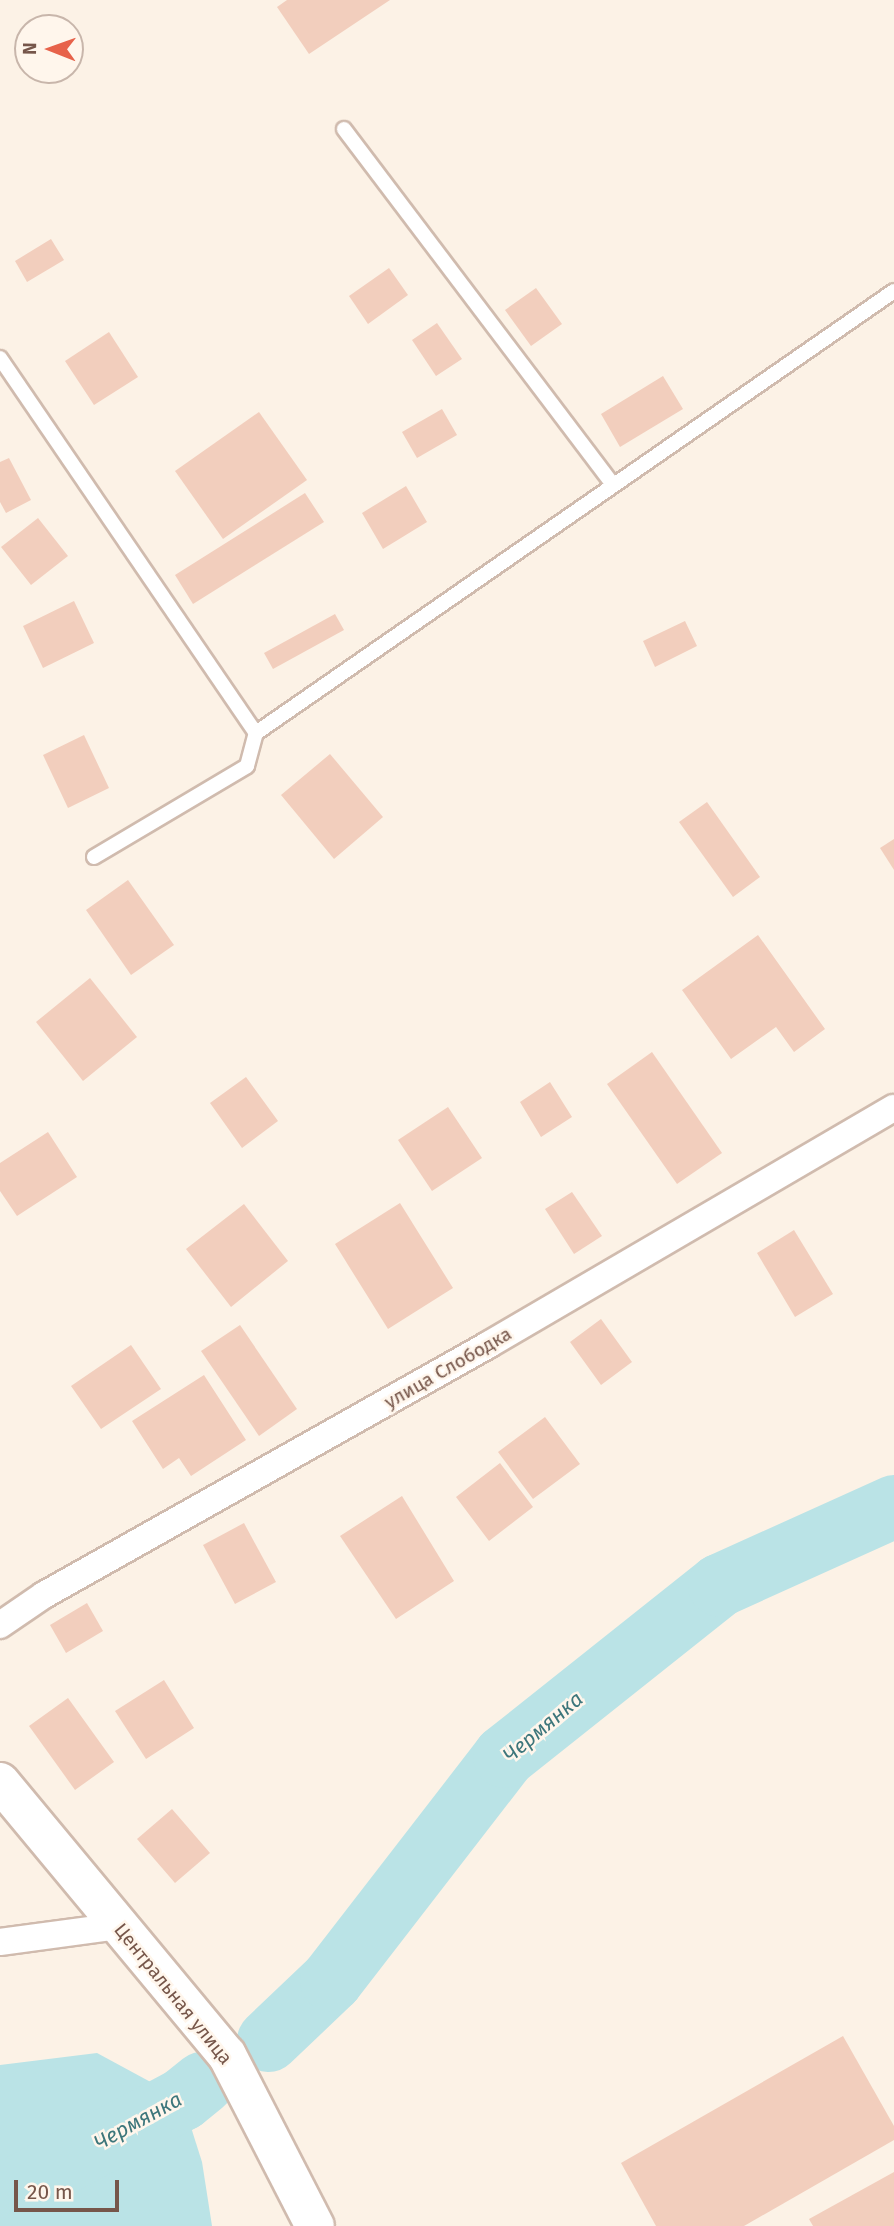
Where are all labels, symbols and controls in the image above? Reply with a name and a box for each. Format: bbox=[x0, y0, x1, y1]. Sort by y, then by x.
north arrow bbox=[14, 14, 84, 84]
text: N bbox=[18, 42, 41, 55]
street label: улица Слободка bbox=[380, 1322, 516, 1414]
water label: Чермянка bbox=[498, 1686, 588, 1768]
street label: Центральная улица bbox=[109, 1919, 237, 2069]
water label: Чермянка bbox=[90, 2087, 186, 2155]
scale bar bbox=[18, 2166, 122, 2210]
text: 20 m bbox=[27, 2179, 73, 2205]

